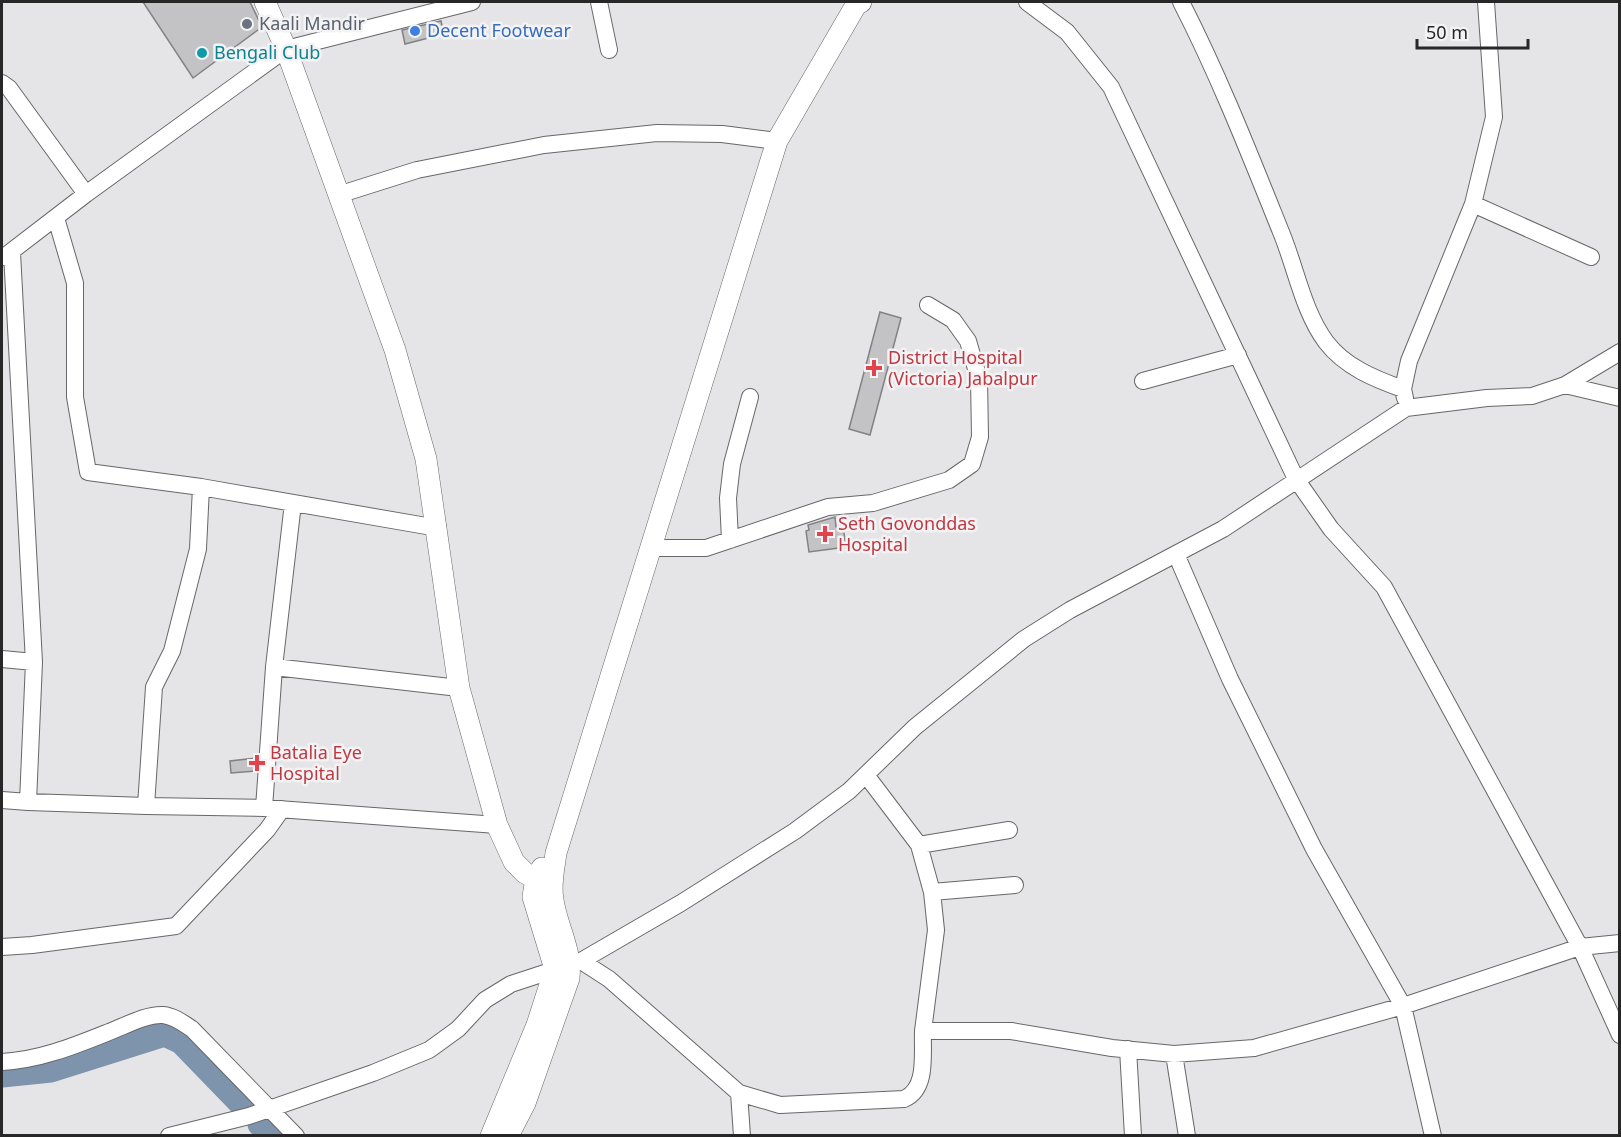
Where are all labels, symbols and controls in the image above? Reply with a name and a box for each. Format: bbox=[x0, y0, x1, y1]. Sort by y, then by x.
place label: Kaali Mandir bbox=[259, 11, 366, 35]
scale bar bbox=[1417, 12, 1528, 50]
marker: Kaali Mandir bbox=[240, 17, 254, 31]
place label: Decent Footwear bbox=[427, 18, 571, 42]
text: 50 m bbox=[1426, 20, 1468, 44]
marker: Decent Footwear bbox=[408, 24, 422, 38]
place label: Bengali Club bbox=[214, 40, 320, 64]
marker: Bengali Club bbox=[195, 46, 209, 60]
place label: District Hospital (Victoria) Jabalpur bbox=[888, 345, 1038, 390]
marker: District Hospital (Victoria) Jabalpur bbox=[865, 359, 883, 377]
place label: Seth Govonddas Hospital bbox=[838, 511, 976, 556]
marker: Seth Govonddas Hospital bbox=[816, 525, 834, 543]
place label: Batalia Eye Hospital bbox=[270, 740, 362, 785]
marker: Batalia Eye Hospital bbox=[248, 754, 266, 772]

